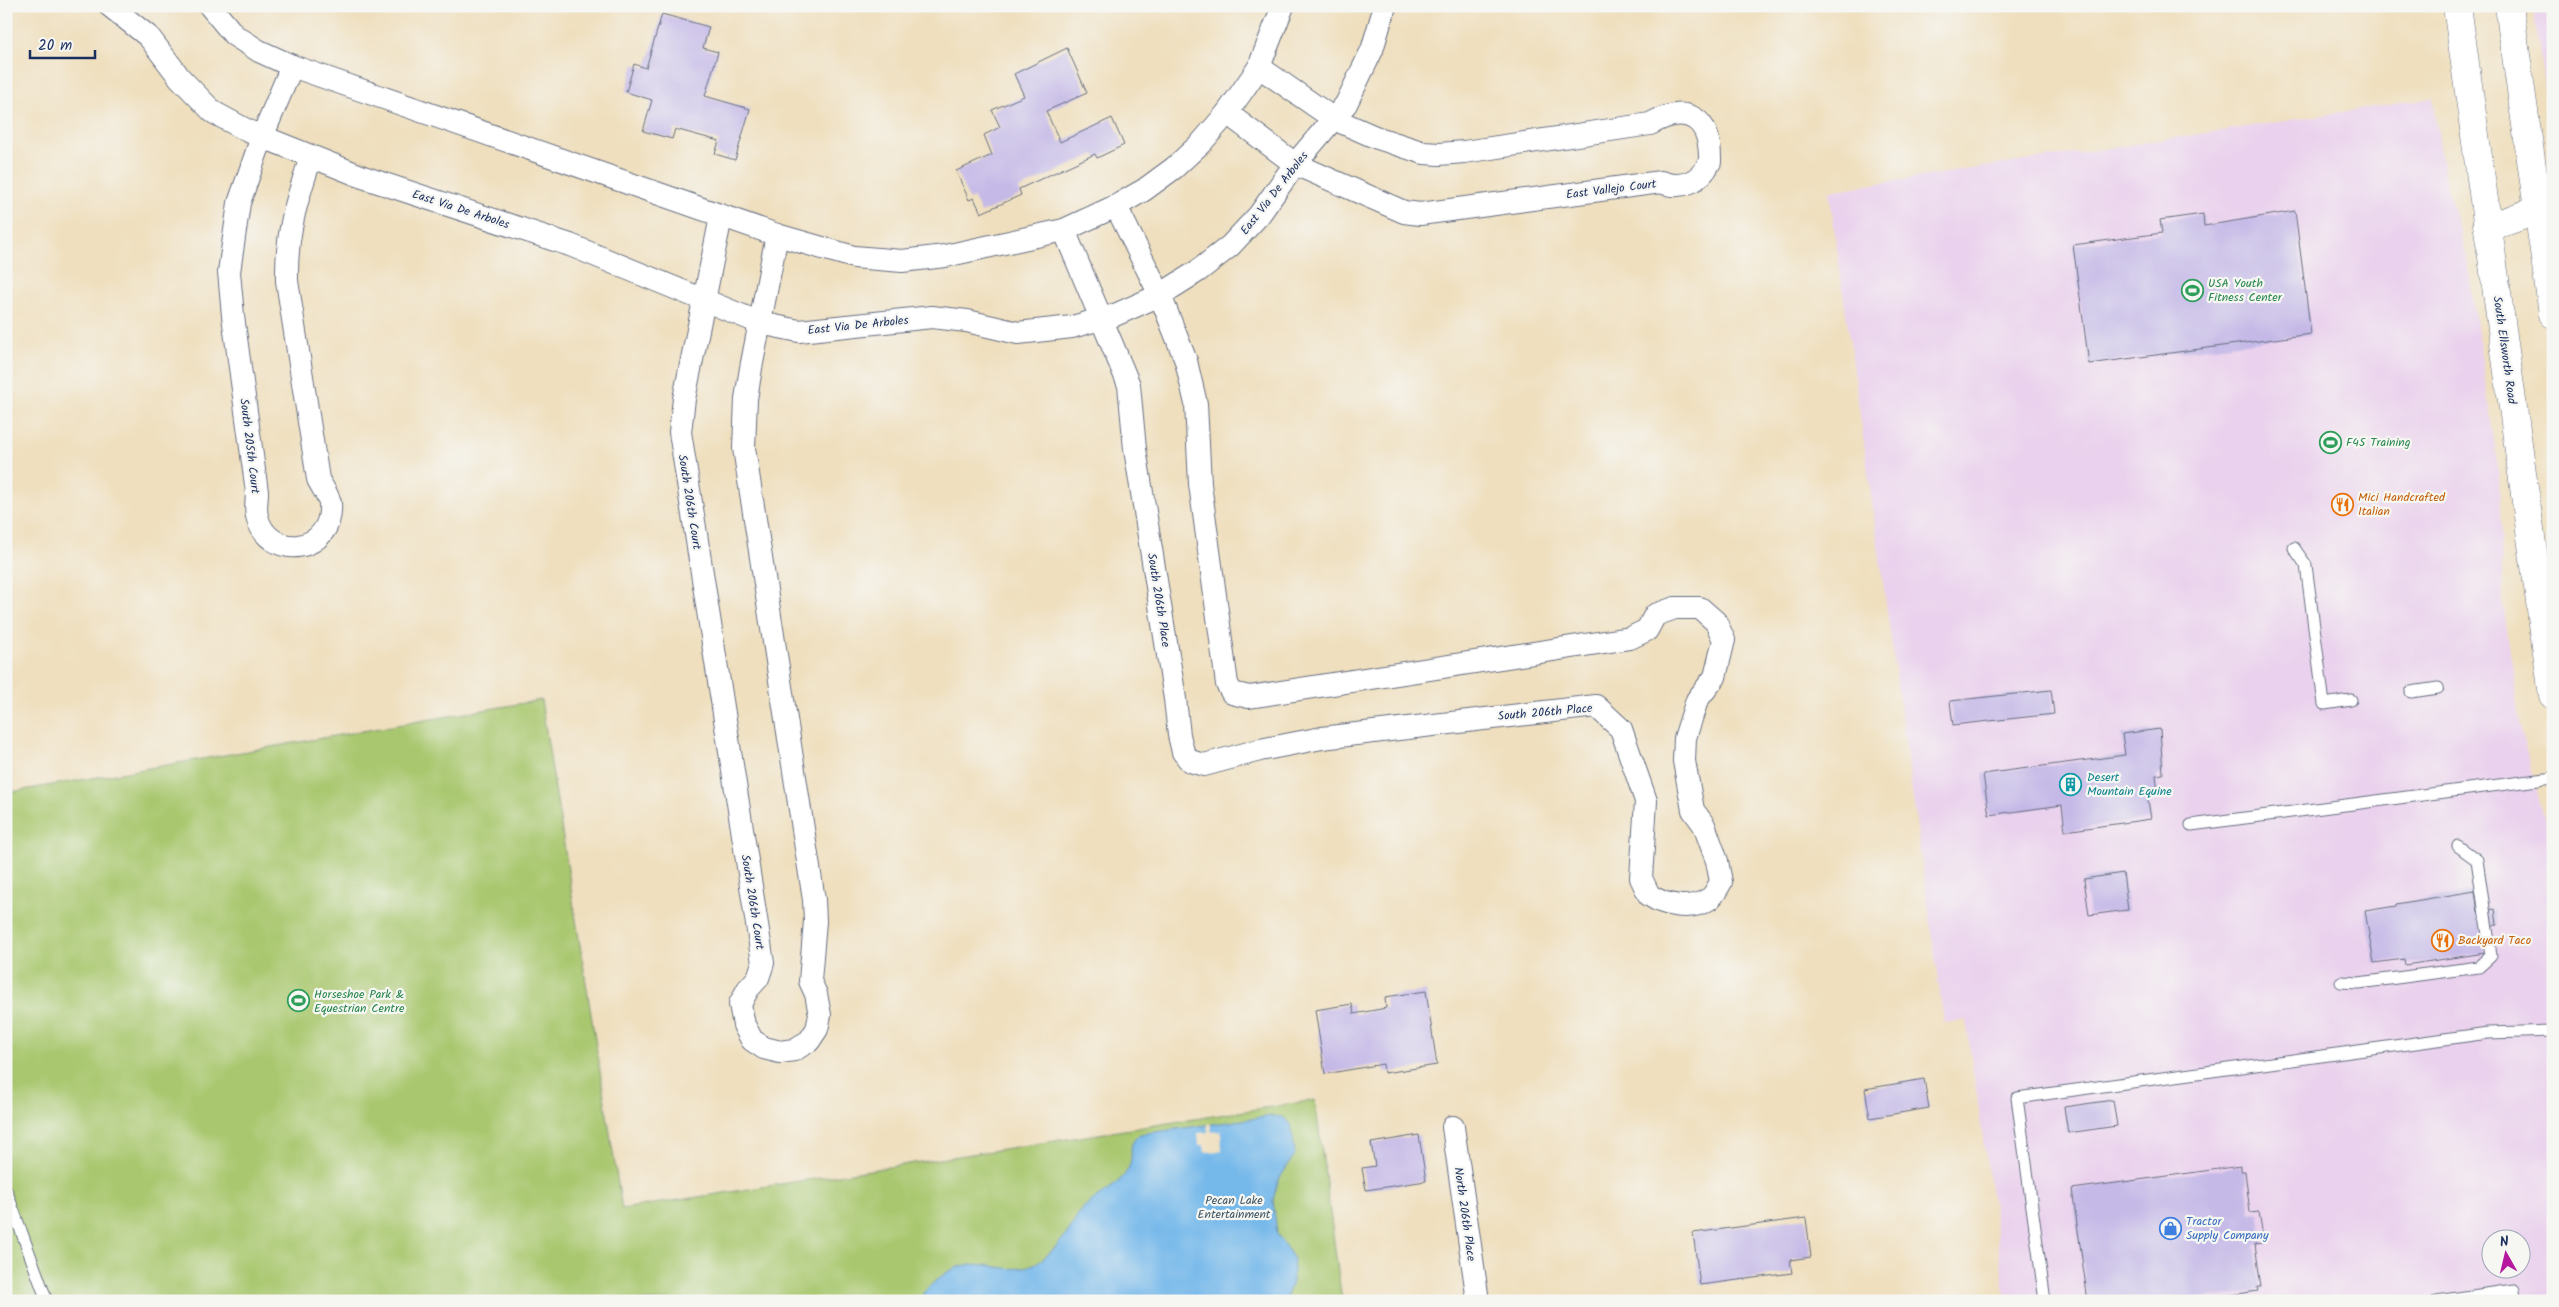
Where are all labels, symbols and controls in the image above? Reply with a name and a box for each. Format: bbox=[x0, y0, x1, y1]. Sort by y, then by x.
scale bar bbox=[30, 28, 95, 60]
text: 20 m bbox=[38, 34, 72, 58]
street label: East Via De Arboles bbox=[1236, 148, 1313, 239]
street label: East Vallejo Court bbox=[1565, 174, 1658, 204]
street label: East Via De Arboles bbox=[410, 185, 512, 234]
place label: USA Youth Fitness Center bbox=[2208, 274, 2283, 307]
sports icon: USA Youth Fitness Center bbox=[2180, 278, 2204, 302]
street label: South Ellsworth Road bbox=[2488, 295, 2522, 406]
street label: East Via De Arboles bbox=[807, 311, 909, 340]
street label: South 205th Court bbox=[234, 397, 265, 495]
sports icon: F45 Training bbox=[2318, 430, 2342, 454]
place label: F45 Training bbox=[2346, 433, 2411, 452]
street label: South 206th Court bbox=[673, 453, 706, 551]
place label: Mici Handcrafted Italian bbox=[2358, 488, 2446, 521]
restaurant icon: Mici Handcrafted Italian bbox=[2330, 492, 2354, 516]
street label: South 206th Place bbox=[1142, 552, 1175, 649]
street label: South 206th Place bbox=[1497, 699, 1594, 726]
place label: Desert Mountain Equine bbox=[2087, 768, 2172, 801]
building icon: Desert Mountain Equine bbox=[2059, 772, 2083, 796]
street label: South 206th Court bbox=[736, 853, 769, 951]
restaurant icon: Backyard Taco bbox=[2430, 928, 2454, 952]
place label: Backyard Taco bbox=[2458, 931, 2531, 950]
place label: Horseshoe Park & Equestrian Centre bbox=[314, 985, 405, 1018]
sports icon: Horseshoe Park & Equestrian Centre bbox=[286, 989, 310, 1013]
street label: North 206th Place bbox=[1449, 1166, 1481, 1263]
park label: Pecan Lake Entertainment bbox=[1198, 1191, 1271, 1224]
place label: Tractor Supply Company bbox=[2186, 1212, 2269, 1245]
shop icon: Tractor Supply Company bbox=[2158, 1216, 2182, 1240]
north arrow bbox=[2482, 1230, 2532, 1280]
text: N bbox=[2498, 1231, 2510, 1254]

